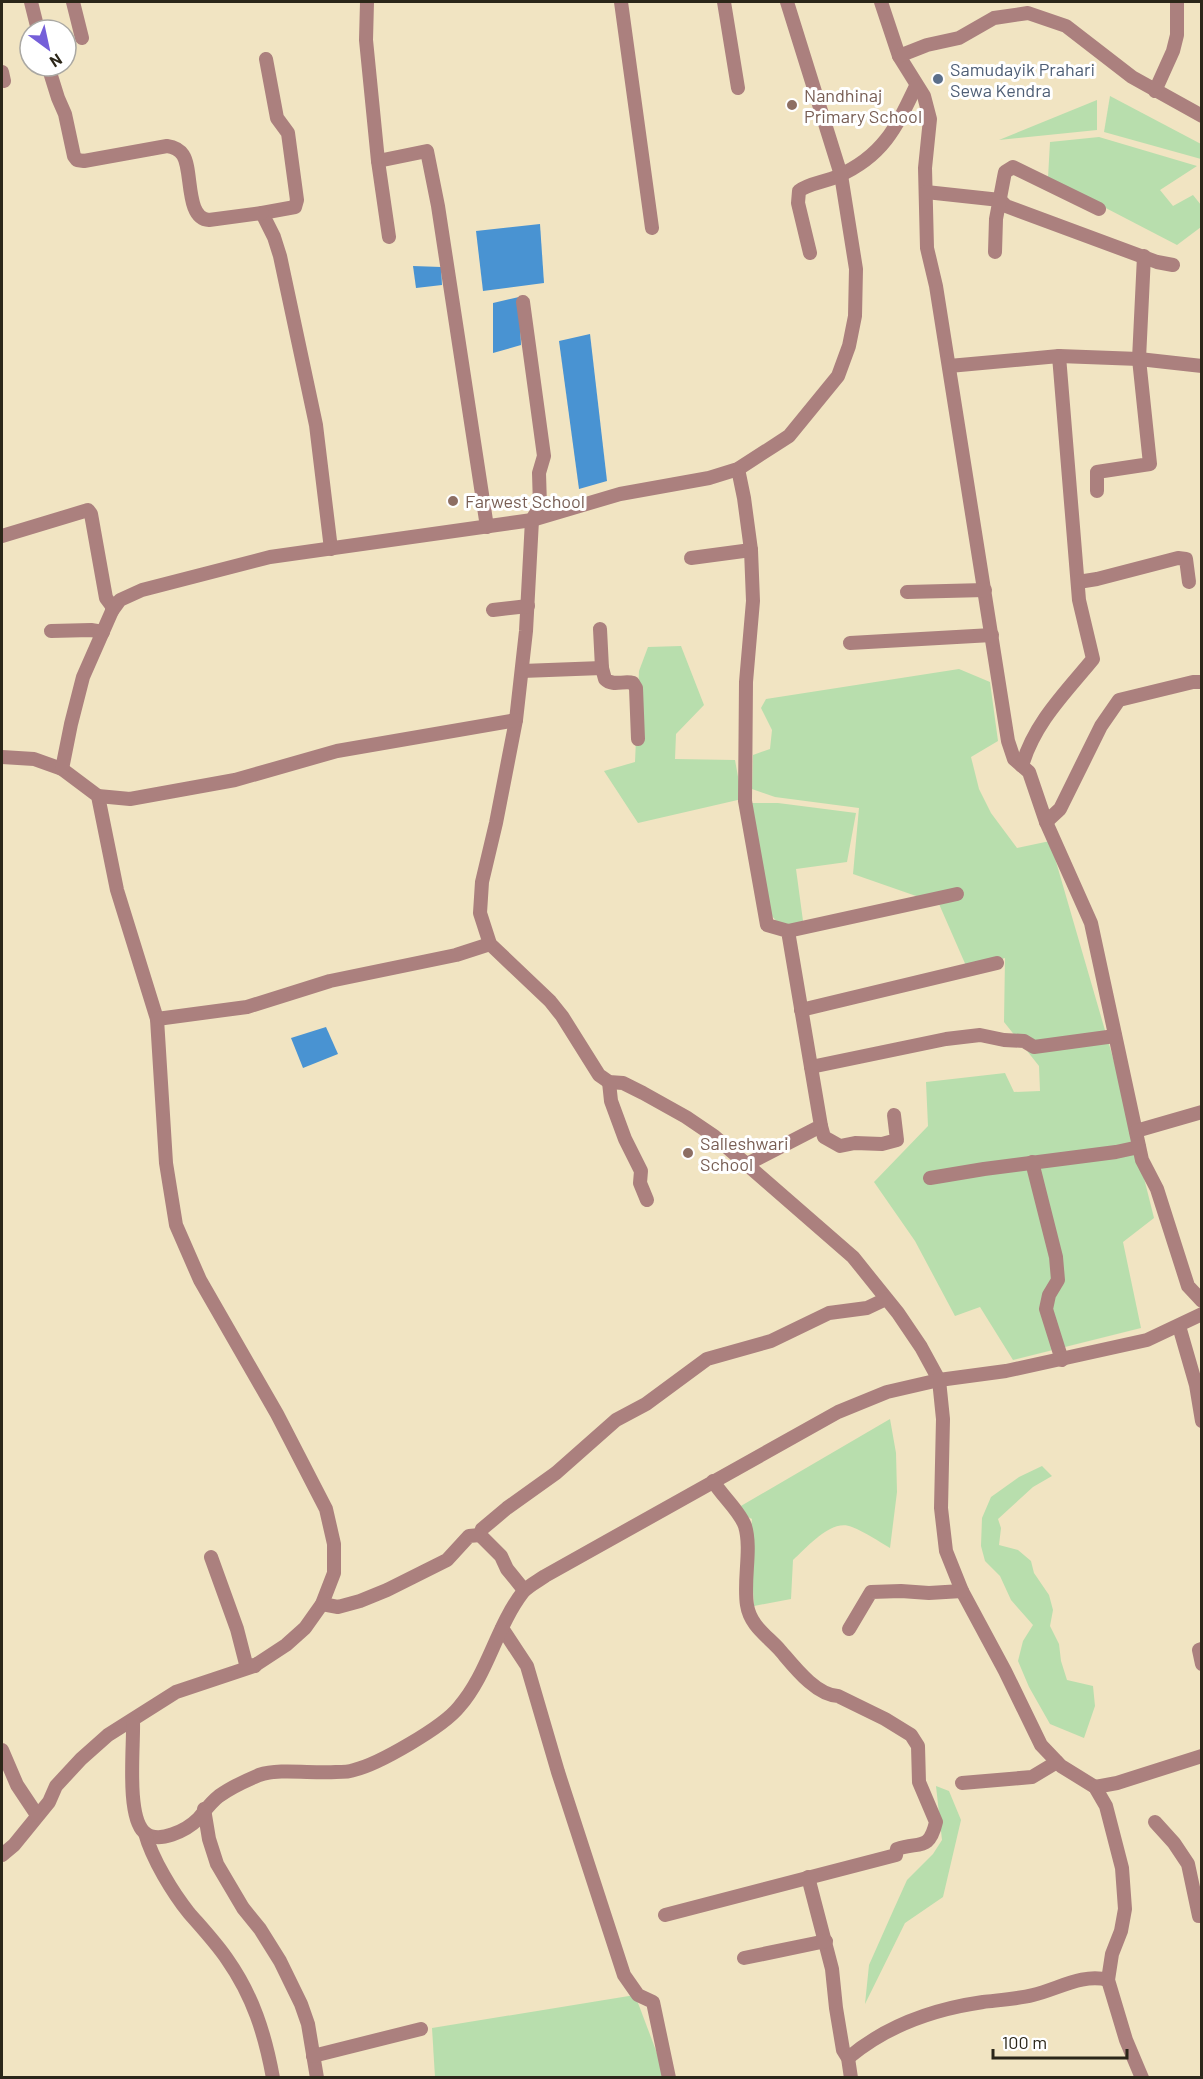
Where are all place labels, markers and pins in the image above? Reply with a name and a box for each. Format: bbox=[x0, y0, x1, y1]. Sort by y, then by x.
place label: Samudayik Prahari Sewa Kendra bbox=[950, 58, 1095, 101]
marker: Samudayik Prahari Sewa Kendra bbox=[931, 72, 945, 86]
place label: Nandhinaj Primary School bbox=[804, 84, 922, 127]
marker: Nandhinaj Primary School bbox=[785, 98, 799, 112]
place label: Farwest School bbox=[465, 490, 585, 512]
marker: Farwest School bbox=[446, 494, 460, 508]
place label: Salleshwari School bbox=[700, 1132, 789, 1175]
marker: Salleshwari School bbox=[681, 1146, 695, 1160]

